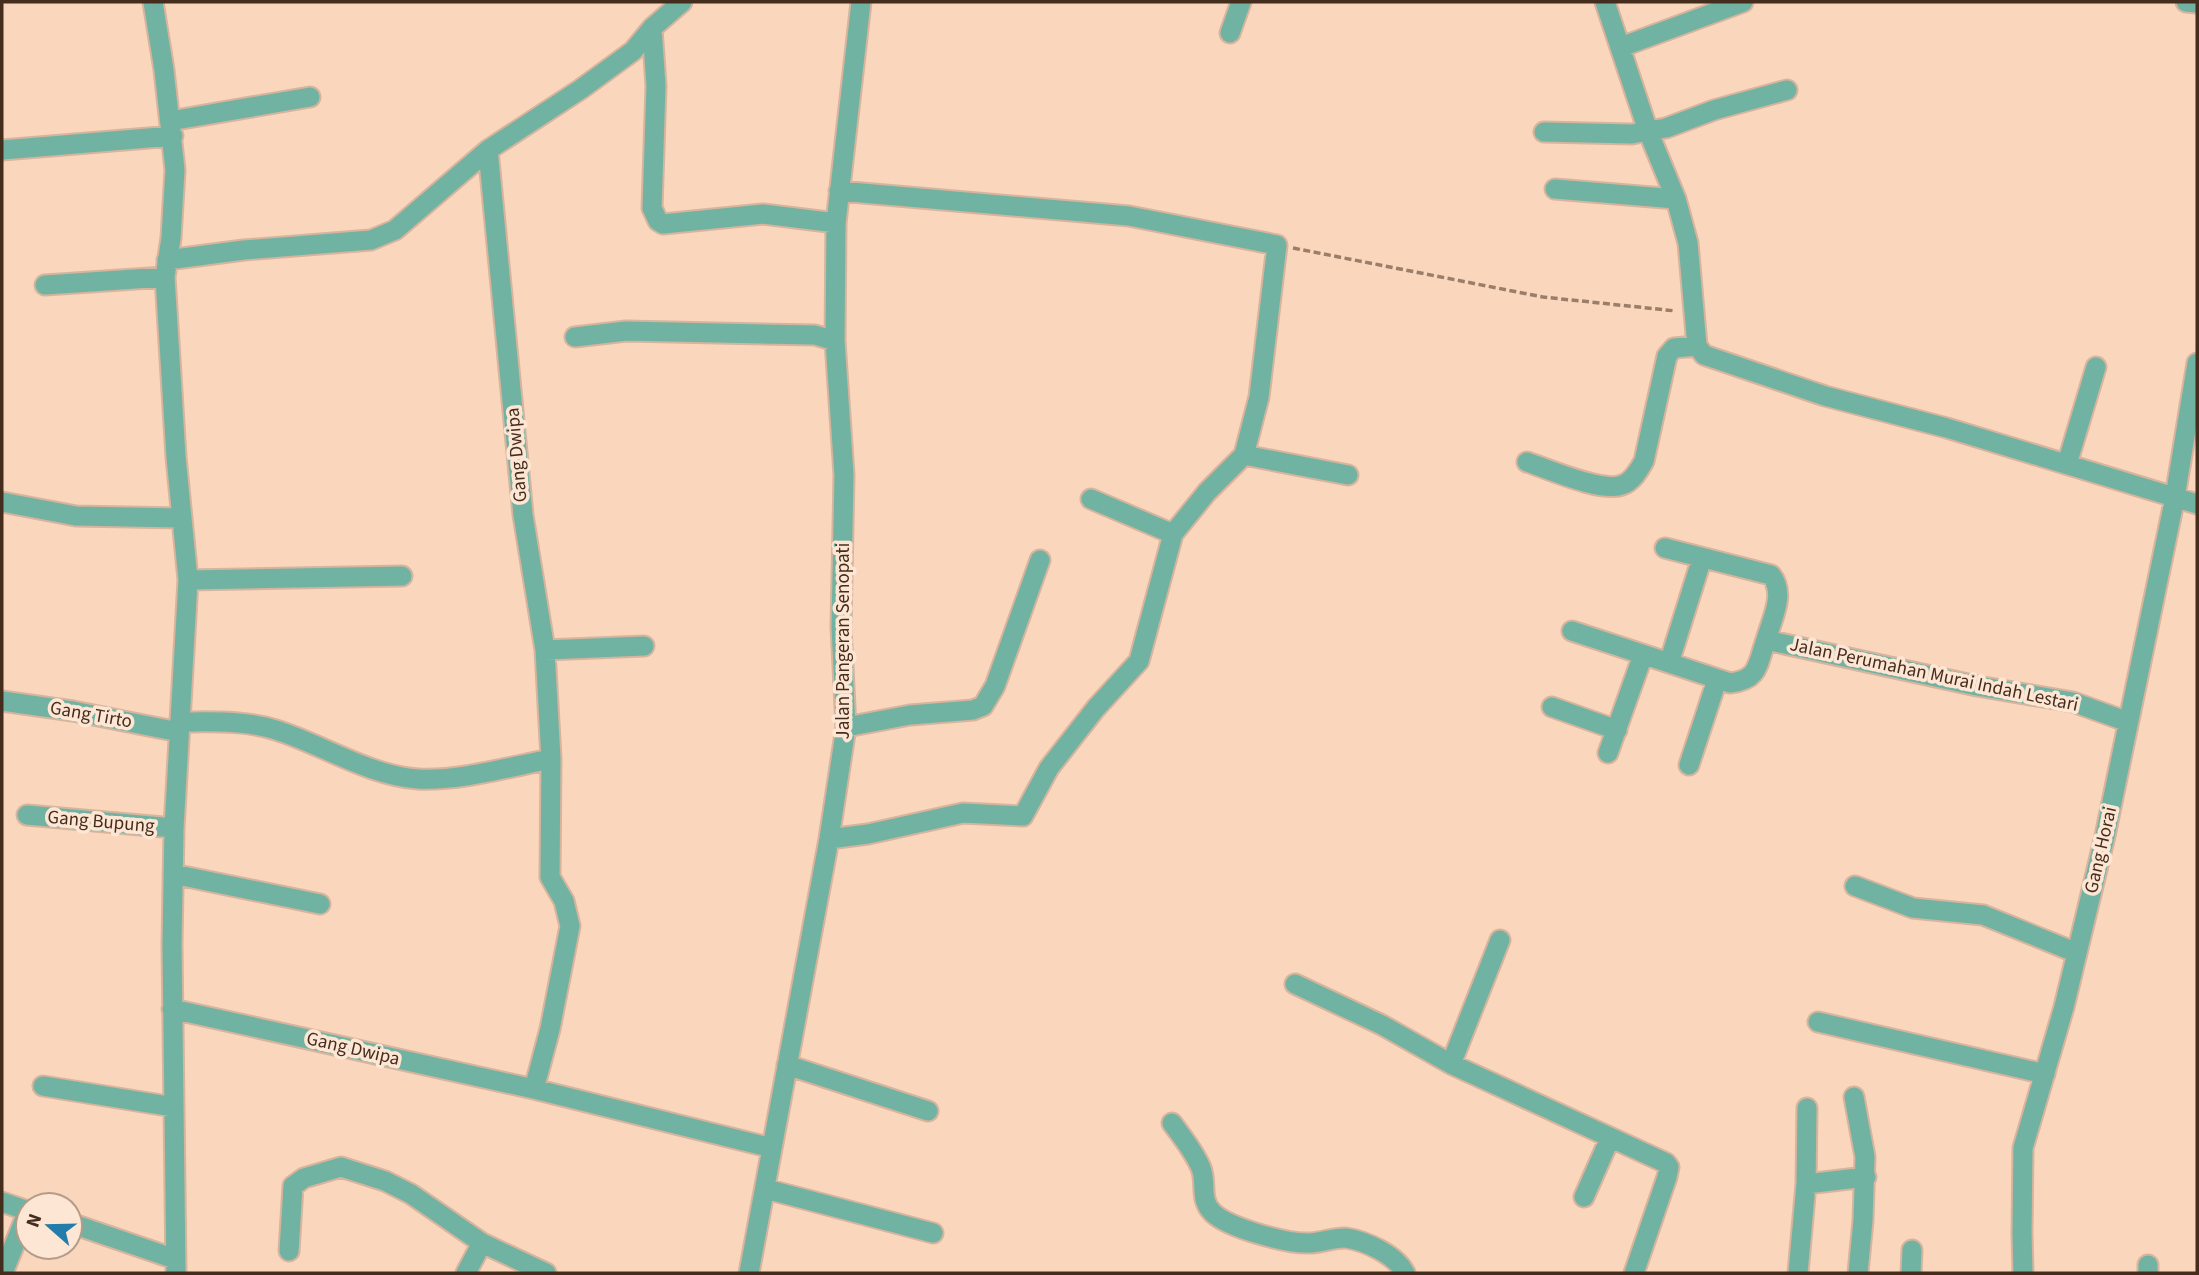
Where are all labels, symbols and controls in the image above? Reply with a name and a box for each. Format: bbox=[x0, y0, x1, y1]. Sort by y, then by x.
street label: Gang Dwipa bbox=[499, 407, 535, 503]
street label: Jalan Pangeran Senopati bbox=[830, 543, 857, 739]
street label: Jalan Perumahan Murai Indah Lestari bbox=[1787, 631, 2081, 719]
street label: Gang Tirto bbox=[48, 695, 134, 735]
street label: Gang Bupung bbox=[46, 804, 156, 840]
street label: Gang Horai bbox=[2078, 804, 2124, 896]
street label: Gang Dwipa bbox=[304, 1025, 402, 1073]
north arrow bbox=[14, 1191, 84, 1261]
text: N bbox=[20, 1210, 49, 1231]

